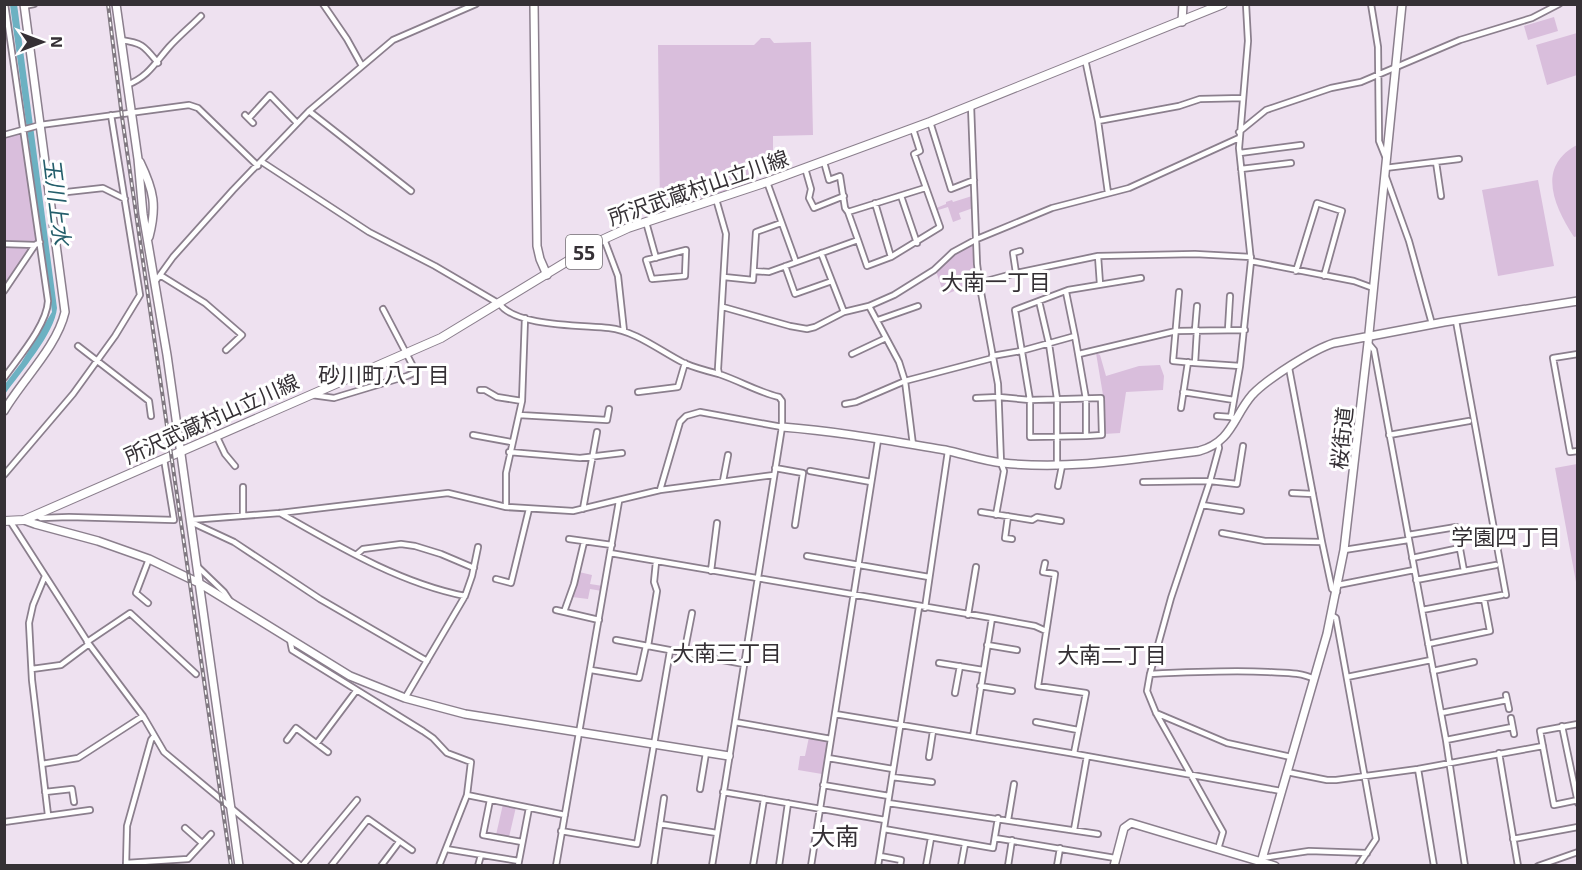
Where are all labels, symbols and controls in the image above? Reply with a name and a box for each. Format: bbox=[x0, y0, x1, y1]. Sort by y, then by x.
north arrow bbox=[12, 12, 72, 72]
text: N bbox=[48, 36, 67, 48]
street label: 所沢武蔵村山立川線 bbox=[605, 144, 791, 230]
water label: 玉川上水 bbox=[40, 156, 77, 248]
road number: 55 bbox=[566, 235, 602, 269]
district label: 大南一丁目 bbox=[941, 268, 1051, 294]
district label: 砂川町八丁目 bbox=[318, 361, 450, 387]
street label: 所沢武蔵村山立川線 bbox=[120, 368, 302, 468]
street label: 桜街道 bbox=[1325, 405, 1357, 471]
district label: 学園四丁目 bbox=[1451, 523, 1561, 549]
district label: 大南三丁目 bbox=[672, 639, 782, 665]
district label: 大南二丁目 bbox=[1057, 641, 1167, 667]
district label: 大南 bbox=[811, 821, 859, 850]

